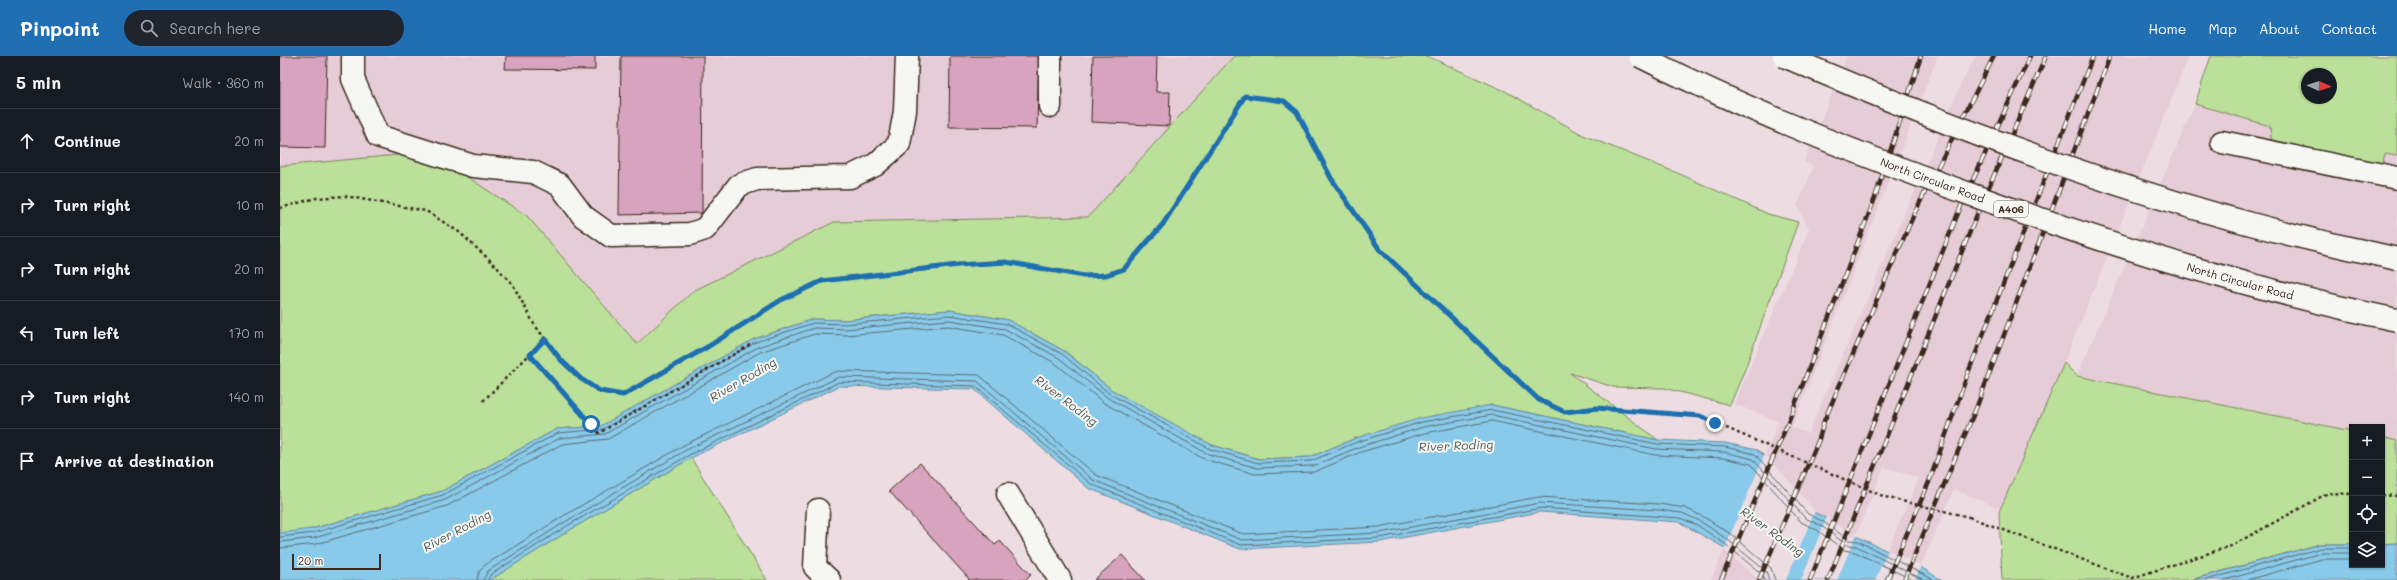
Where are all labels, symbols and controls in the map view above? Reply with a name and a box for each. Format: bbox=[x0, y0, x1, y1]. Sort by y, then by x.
search box bbox=[124, 10, 404, 46]
text: Pinpoint bbox=[20, 16, 100, 41]
icon: search bbox=[138, 17, 160, 39]
text: Search here bbox=[170, 18, 261, 38]
text: Home bbox=[2148, 19, 2186, 38]
text: Map bbox=[2208, 19, 2237, 38]
text: About bbox=[2259, 19, 2300, 38]
text: Contact bbox=[2322, 19, 2377, 38]
north arrow bbox=[2301, 68, 2337, 104]
text: 5 min bbox=[16, 71, 61, 93]
text: Walk · 360 m bbox=[182, 74, 264, 91]
icon: ahead bbox=[16, 130, 38, 152]
text: Continue bbox=[54, 131, 121, 151]
text: 20 m bbox=[234, 132, 264, 149]
street label: North Circular Road bbox=[1878, 154, 1987, 206]
icon: right bbox=[16, 194, 38, 216]
text: Turn right bbox=[54, 195, 131, 215]
text: 10 m bbox=[236, 196, 264, 213]
road number: A406 bbox=[1994, 201, 2028, 217]
icon: right bbox=[16, 258, 38, 280]
text: Turn right bbox=[54, 259, 131, 279]
street label: North Circular Road bbox=[2185, 259, 2295, 303]
text: 20 m bbox=[234, 260, 264, 277]
icon: left bbox=[16, 322, 38, 344]
text: Turn left bbox=[54, 323, 119, 343]
text: 170 m bbox=[228, 324, 264, 341]
water label: River Roding bbox=[706, 354, 779, 405]
water label: River Roding bbox=[1032, 371, 1101, 429]
icon: right bbox=[16, 386, 38, 408]
text: Turn right bbox=[54, 387, 131, 407]
text: 140 m bbox=[228, 388, 264, 405]
route end bbox=[1706, 414, 1724, 432]
route start bbox=[582, 415, 600, 433]
map controls bbox=[2349, 424, 2385, 568]
button: + bbox=[2349, 424, 2385, 460]
water label: River Roding bbox=[1418, 436, 1494, 454]
icon: arrive bbox=[16, 450, 38, 472]
text: Arrive at destination bbox=[54, 451, 214, 471]
button: − bbox=[2349, 460, 2385, 496]
button: locate bbox=[2349, 496, 2385, 532]
water label: River Roding bbox=[1738, 503, 1808, 560]
water label: River Roding bbox=[420, 506, 493, 555]
button: layers bbox=[2349, 532, 2385, 568]
scale bar bbox=[292, 552, 381, 571]
text: 20 m bbox=[298, 553, 323, 568]

